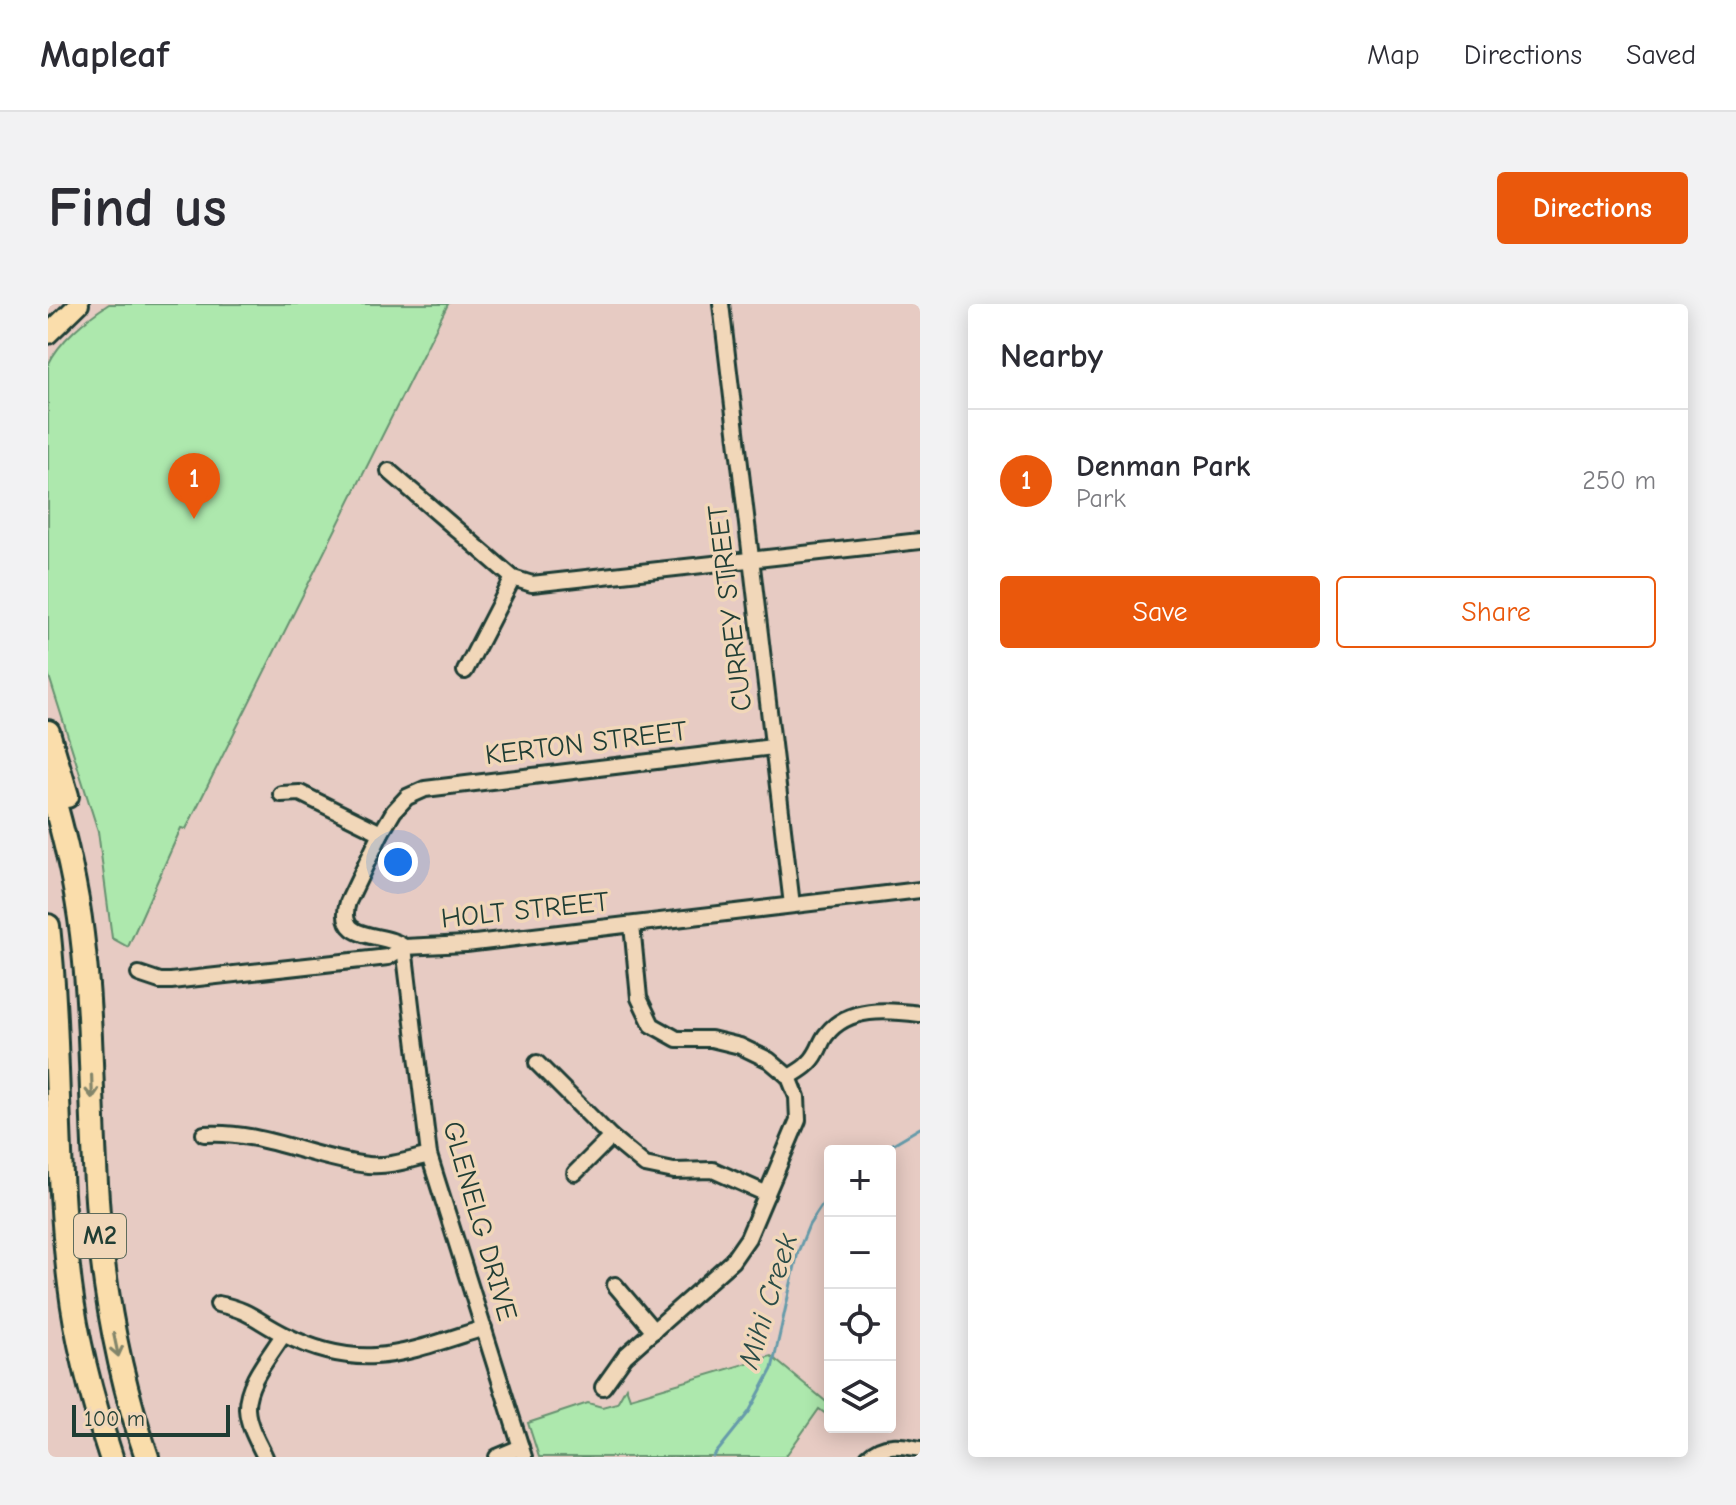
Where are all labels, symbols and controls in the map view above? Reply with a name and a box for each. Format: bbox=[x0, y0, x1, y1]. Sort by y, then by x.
text: Mapleaf bbox=[40, 33, 169, 77]
text: Map bbox=[1367, 39, 1420, 71]
text: Directions bbox=[1464, 39, 1582, 71]
text: Saved bbox=[1626, 39, 1696, 71]
button: Directions bbox=[1497, 172, 1688, 244]
text: Find us bbox=[48, 176, 227, 240]
text: Nearby bbox=[1000, 336, 1103, 376]
text: Denman Park bbox=[1076, 449, 1250, 484]
pin: 1 bbox=[168, 453, 220, 519]
text: 1 bbox=[1021, 466, 1031, 496]
text: 250 m bbox=[1582, 466, 1656, 496]
text: Park bbox=[1076, 484, 1126, 514]
street label: CURREY STREET bbox=[701, 502, 759, 713]
button: Save bbox=[1000, 576, 1320, 648]
button: Share bbox=[1336, 576, 1656, 648]
street label: KERTON STREET bbox=[483, 715, 689, 771]
your location bbox=[378, 842, 418, 882]
street label: HOLT STREET bbox=[439, 885, 611, 935]
one-way arrow bbox=[85, 1073, 100, 1100]
street label: GLENELG DRIVE bbox=[436, 1118, 524, 1324]
map controls bbox=[824, 1145, 896, 1433]
button: + bbox=[824, 1145, 896, 1217]
road number: M2 bbox=[74, 1214, 126, 1258]
button: − bbox=[824, 1217, 896, 1289]
water label: Mihi Creek bbox=[731, 1229, 805, 1374]
button: locate bbox=[824, 1289, 896, 1361]
one-way arrow bbox=[109, 1332, 124, 1358]
button: layers bbox=[824, 1361, 896, 1433]
scale bar bbox=[72, 1401, 230, 1437]
text: 100 m bbox=[84, 1406, 145, 1432]

